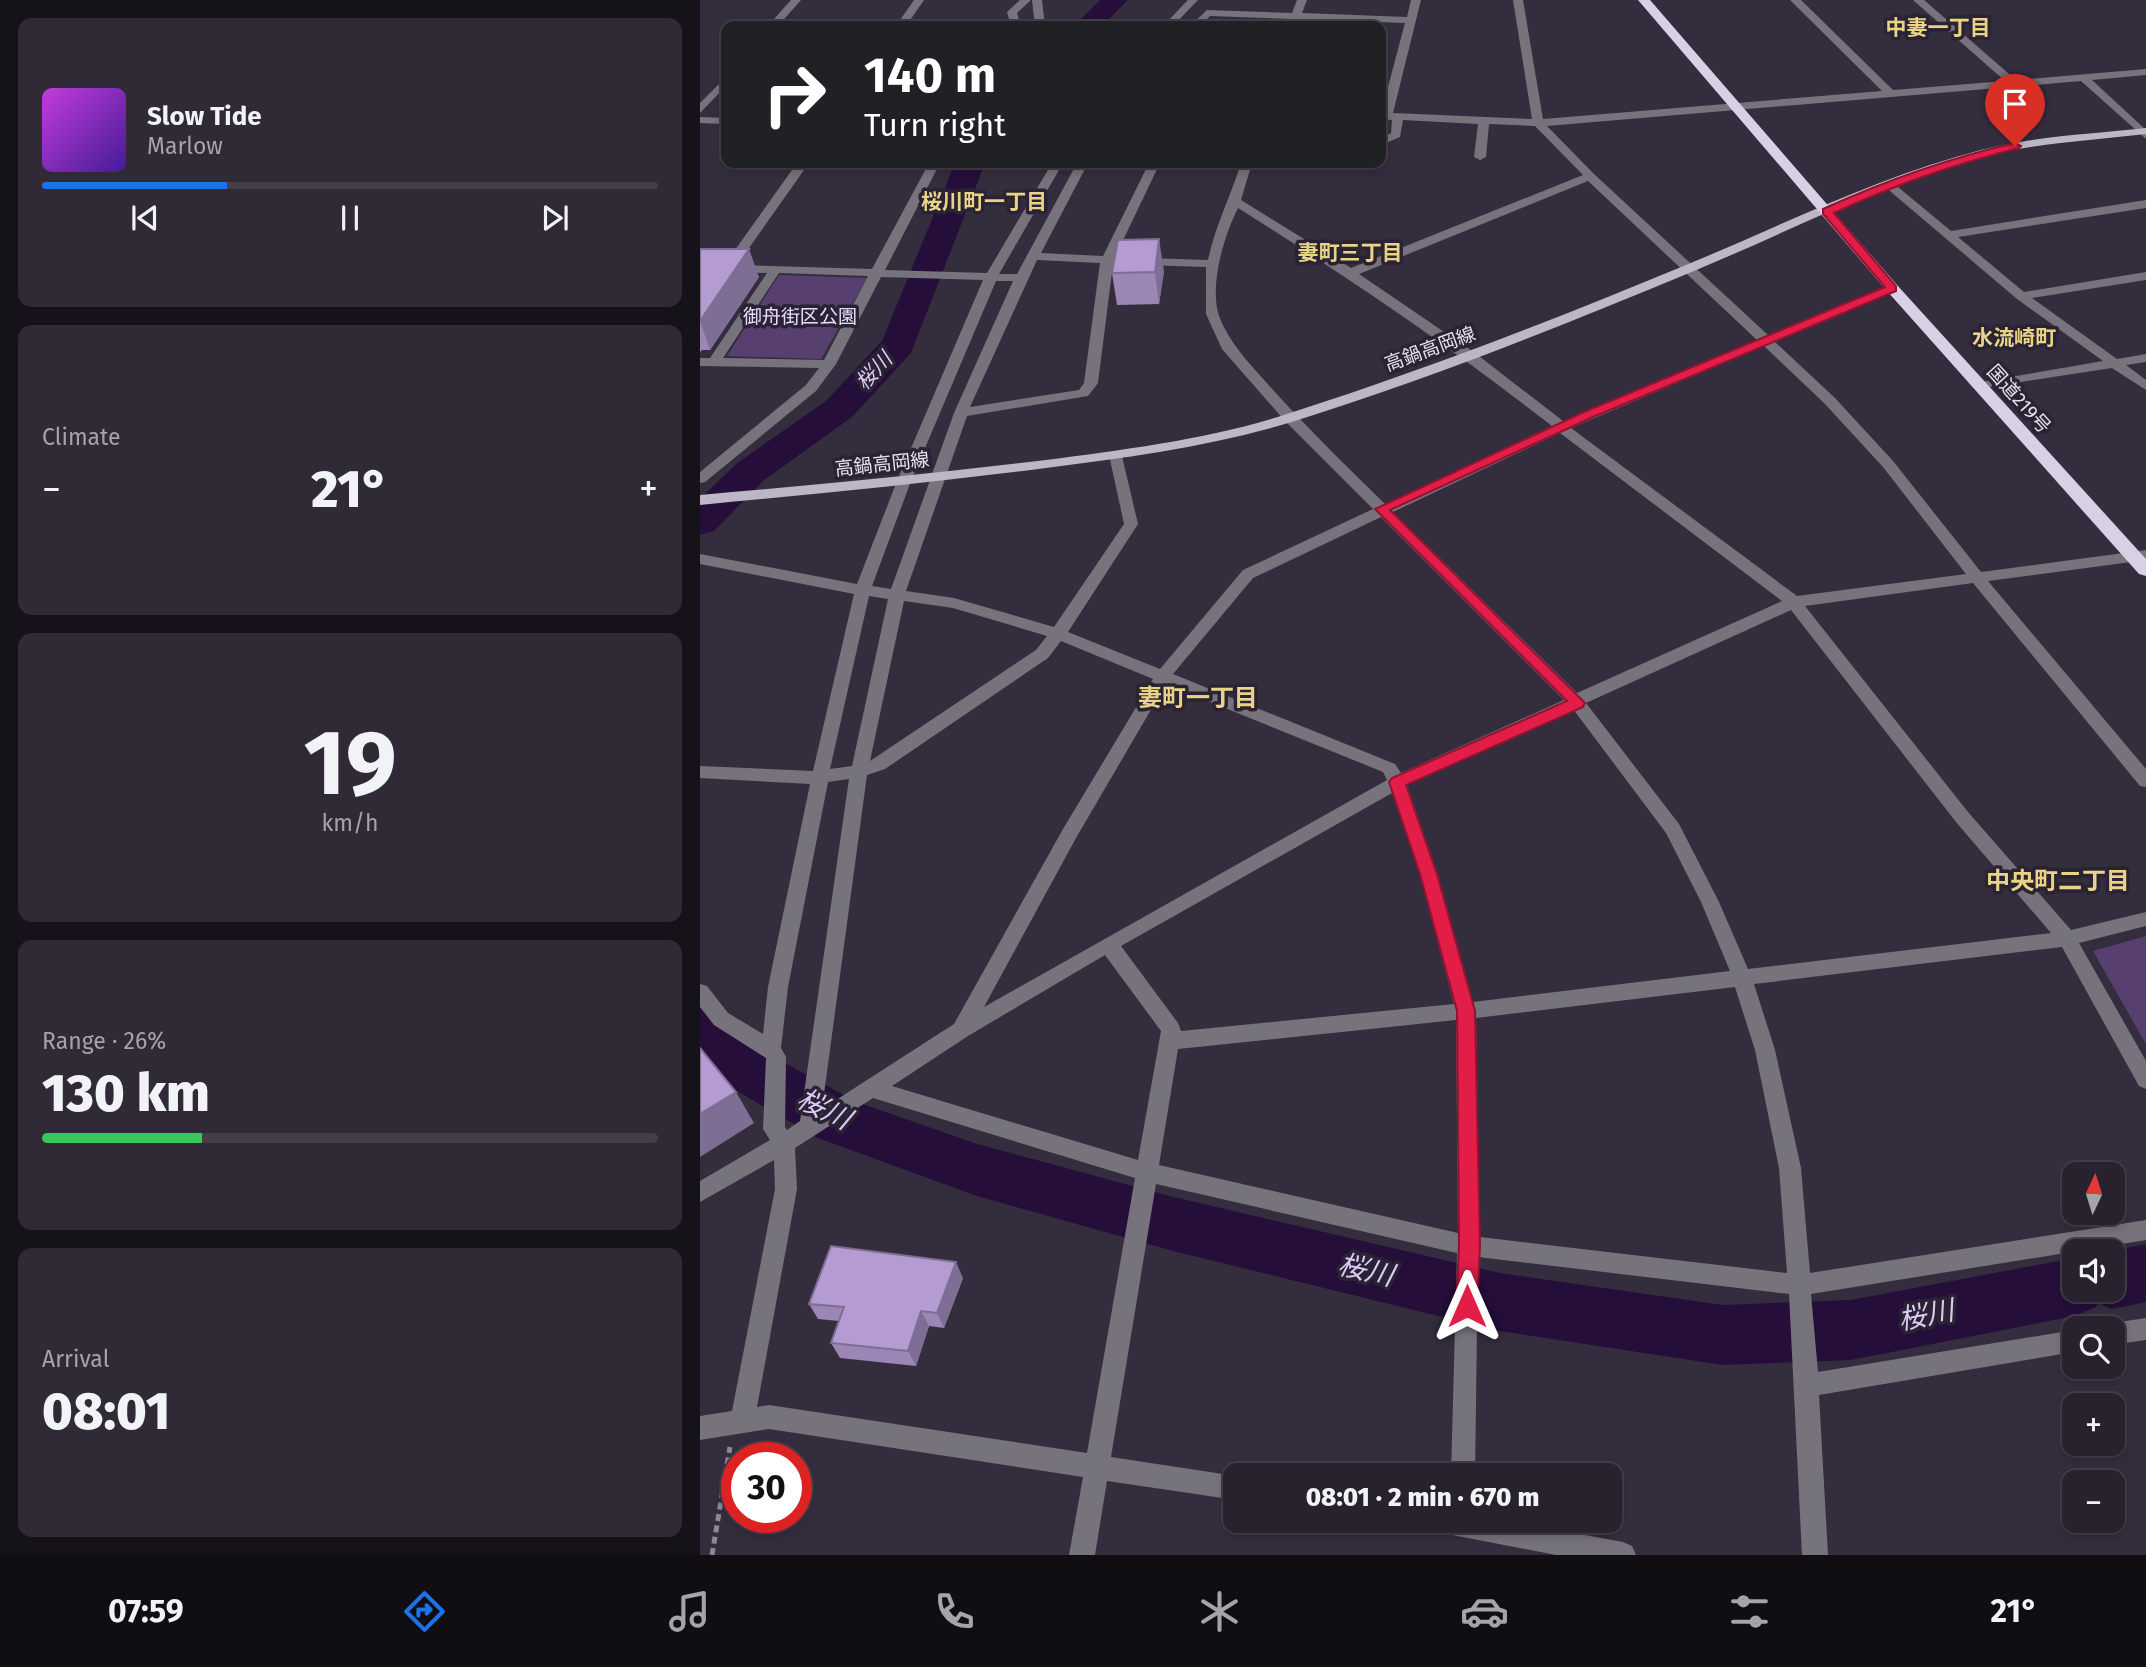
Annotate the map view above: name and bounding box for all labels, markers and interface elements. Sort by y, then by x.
district label: 中妻一丁目 [1886,15,1991,41]
text: 140 m [864,46,996,105]
icon: right [749,49,840,140]
pin [1985,74,2045,146]
icon: arrive [1996,85,2034,123]
text: Slow Tide [147,101,262,132]
text: Turn right [864,106,1006,144]
text: Marlow [147,132,223,160]
district label: 桜川町一丁目 [921,189,1047,215]
icon: previous [126,199,164,237]
icon: pause [331,199,369,237]
icon: next [536,199,574,237]
district label: 妻町三丁目 [1298,240,1403,266]
park label: 御舟街区公園 [743,305,857,328]
street label: 高鍋高岡線 [1381,322,1479,376]
district label: 水流崎町 [1972,325,2056,351]
water label: 桜川 [850,345,899,395]
street label: 国道219号 [1982,360,2056,438]
text: Climate [42,423,121,451]
street label: 高鍋高岡線 [834,448,930,480]
text: 21° [311,458,389,521]
text: − [42,466,61,512]
text: + [639,466,658,512]
district label: 妻町一丁目 [1138,684,1258,712]
text: 19 [303,709,397,818]
text: km/h [322,809,378,837]
district label: 中央町二丁目 [1986,867,2130,895]
text: Range · 26% [42,1027,166,1055]
text: 130 km [42,1062,210,1125]
water label: 桜川 [792,1082,859,1137]
north arrow [2062,1162,2124,1225]
map controls [2062,1162,2125,1533]
button: sound [2062,1239,2125,1302]
water label: 桜川 [1335,1248,1400,1293]
position arrow [1430,1269,1504,1343]
water label: 桜川 [1895,1293,1960,1337]
button: search [2062,1316,2125,1379]
text: Arrival [42,1345,109,1373]
text: 08:01 [42,1380,170,1443]
button: + [2062,1393,2125,1456]
speed limit sign: 30 [721,1442,812,1533]
button: − [2062,1470,2125,1533]
text: 08:01 · 2 min · 670 m [1306,1482,1539,1513]
icon: directions [400,1587,449,1636]
icon: music [665,1587,714,1636]
icon: phone [930,1587,979,1636]
icon: climate [1195,1587,1244,1636]
icon: car [1460,1587,1509,1636]
icon: filters [1725,1587,1774,1636]
text: 07:59 [108,1592,184,1630]
text: 21° [1991,1592,2038,1630]

